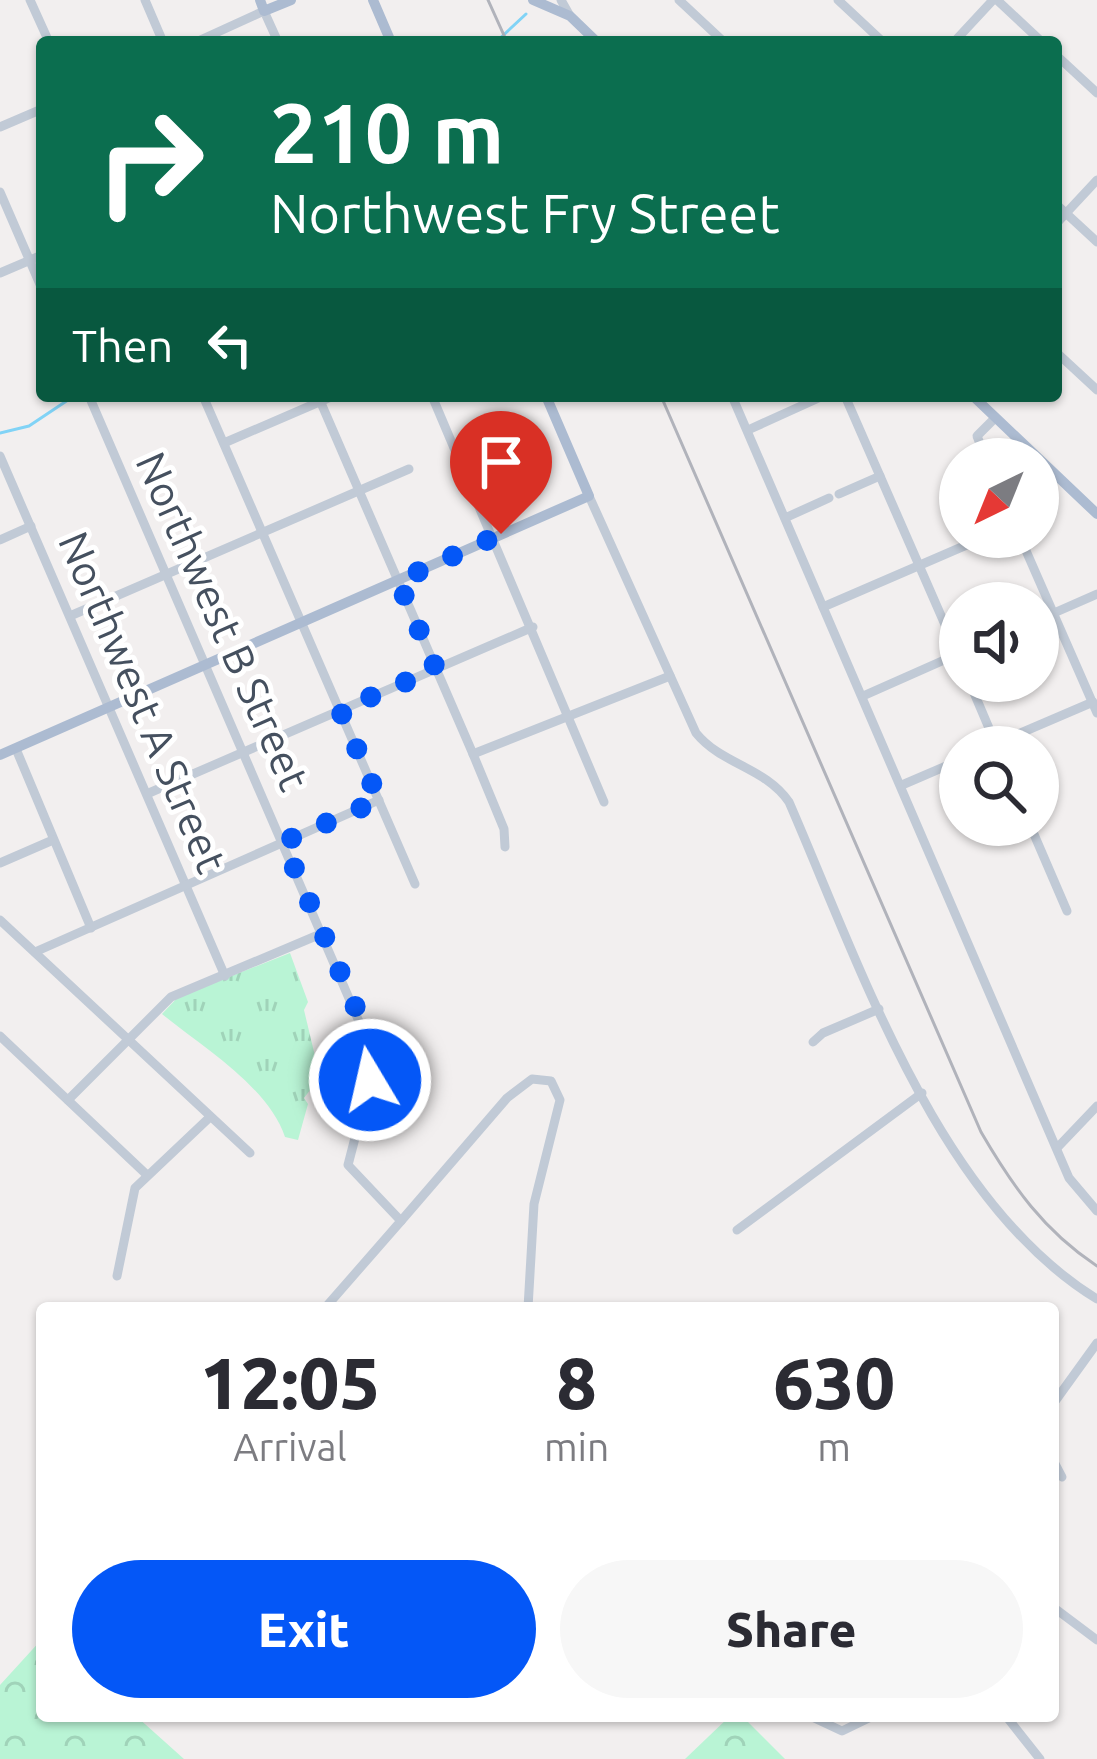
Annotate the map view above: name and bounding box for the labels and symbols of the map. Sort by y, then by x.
pin [450,411,552,534]
north arrow [939,438,1059,558]
street label: Northwest B Street [127,445,319,797]
street label: Northwest A Street [50,525,236,879]
position arrow [307,1017,433,1143]

